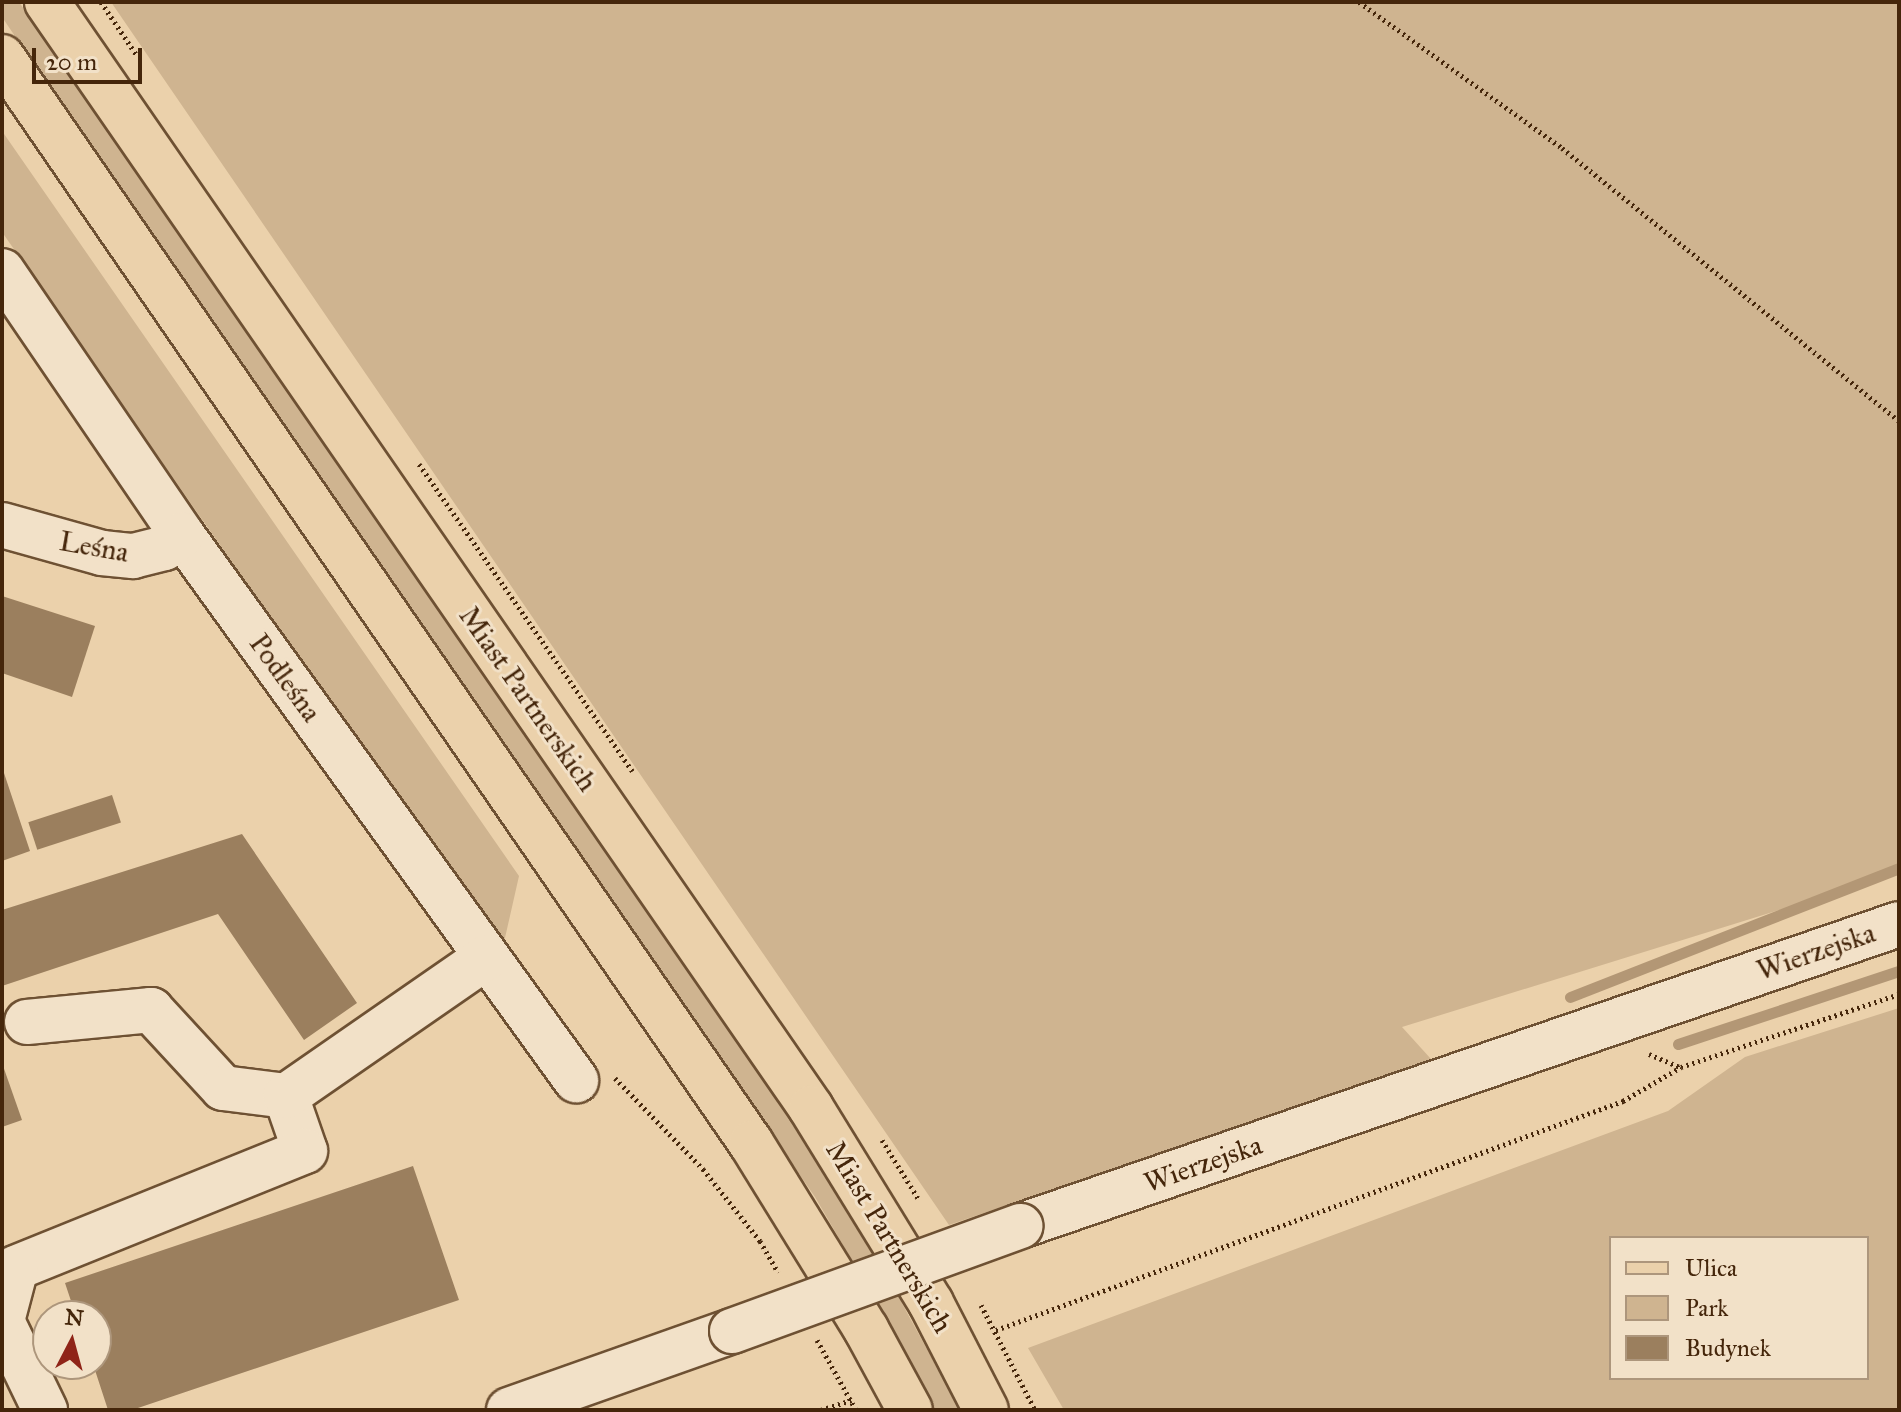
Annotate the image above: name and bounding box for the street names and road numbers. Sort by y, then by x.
street label: Leśna [57,524,131,570]
street label: Miast Partnerskich [452,600,604,798]
street label: Podleśna [242,628,328,728]
street label: Wierzejska [1753,916,1879,988]
street label: Wierzejska [1140,1128,1266,1200]
street label: Miast Partnerskich [819,1135,959,1339]

